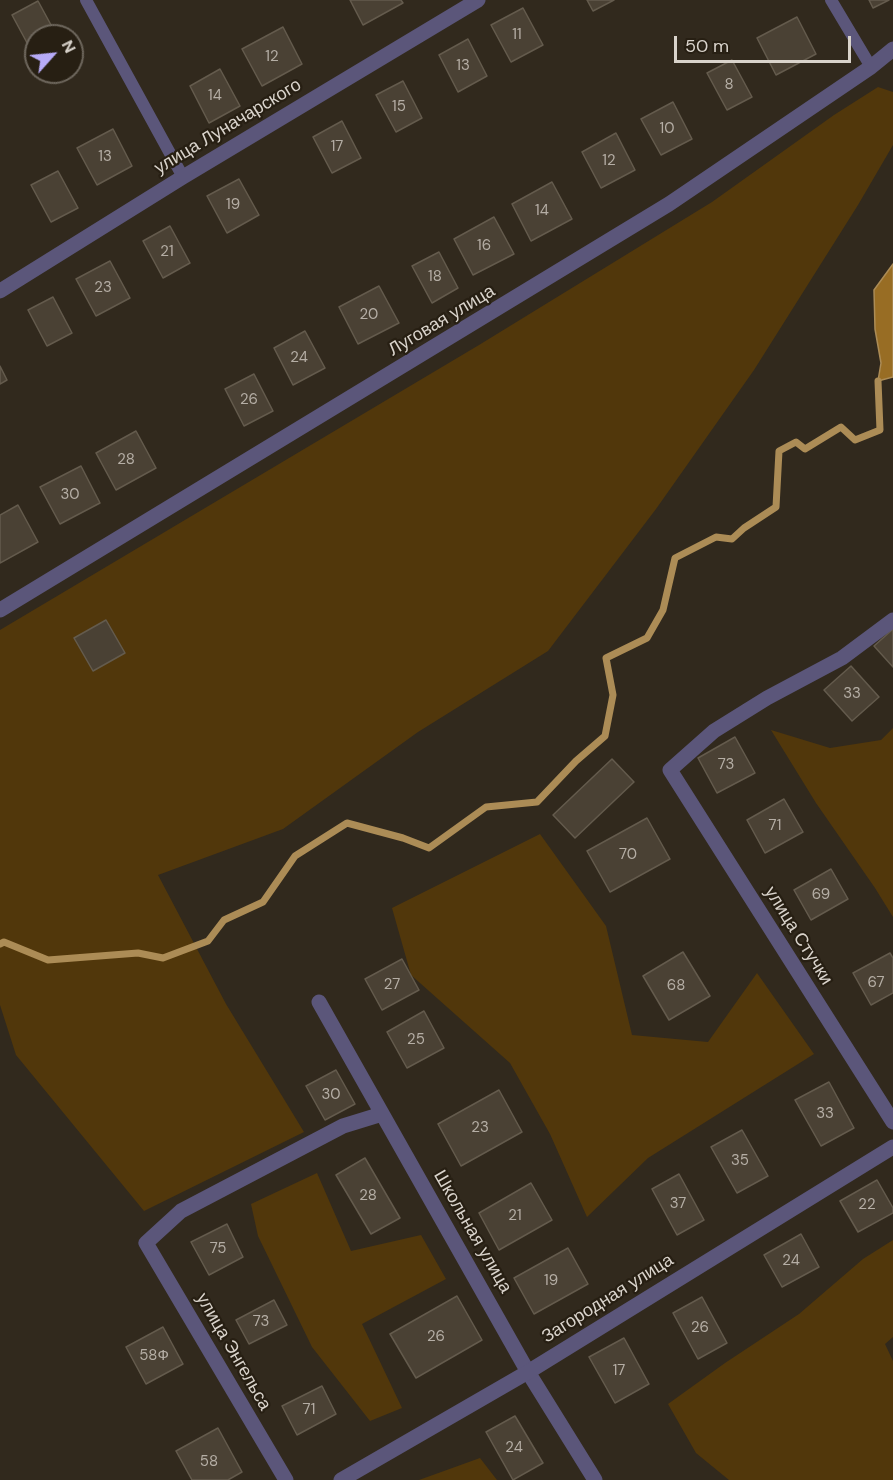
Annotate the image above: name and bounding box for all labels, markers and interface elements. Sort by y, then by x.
north arrow [24,24,84,84]
scale bar [677,24,854,62]
house number: 11 [512,26,522,44]
text: 50 m [685,34,729,58]
text: N [57,37,81,56]
house number: 12 [265,48,279,66]
house number: 13 [456,57,470,75]
street label: улица Луначарского [151,75,305,179]
house number: 8 [724,76,734,94]
house number: 14 [208,87,222,105]
house number: 15 [392,98,406,116]
house number: 10 [660,120,674,138]
house number: 17 [331,138,343,156]
house number: 13 [98,148,112,166]
house number: 12 [602,152,616,170]
house number: 19 [226,196,240,214]
house number: 14 [535,202,549,220]
house number: 16 [477,237,491,255]
house number: 21 [160,243,174,261]
house number: 18 [428,268,442,286]
house number: 23 [94,279,112,297]
street label: Луговая улица [385,281,499,361]
house number: 20 [360,306,378,324]
house number: 24 [290,349,308,367]
house number: 26 [240,391,258,409]
house number: 28 [117,451,135,469]
house number: 30 [60,486,80,504]
house number: 33 [843,685,861,703]
house number: 73 [718,756,734,774]
house number: 71 [769,817,781,835]
house number: 70 [619,846,637,864]
street label: улица Стучки [759,883,837,989]
house number: 69 [812,886,830,904]
house number: 67 [867,974,885,992]
house number: 27 [384,976,400,994]
house number: 68 [667,977,685,995]
house number: 25 [407,1031,425,1049]
house number: 30 [321,1086,341,1104]
house number: 33 [816,1105,834,1123]
house number: 23 [471,1119,489,1137]
house number: 35 [731,1152,749,1170]
street label: Школьная улица [428,1167,516,1297]
house number: 28 [359,1187,377,1205]
house number: 37 [670,1195,686,1213]
house number: 22 [858,1196,876,1214]
house number: 21 [508,1207,522,1225]
house number: 75 [210,1240,226,1258]
street label: Загородная улица [538,1250,678,1348]
house number: 24 [782,1252,800,1270]
house number: 19 [544,1272,558,1290]
street label: улица Энгельса [191,1290,275,1414]
house number: 73 [253,1313,269,1331]
house number: 26 [691,1319,709,1337]
house number: 26 [427,1328,445,1346]
house number: 58Ф [139,1347,169,1365]
house number: 17 [613,1362,625,1380]
house number: 71 [303,1401,315,1419]
house number: 24 [505,1439,523,1457]
house number: 58 [200,1453,218,1471]

